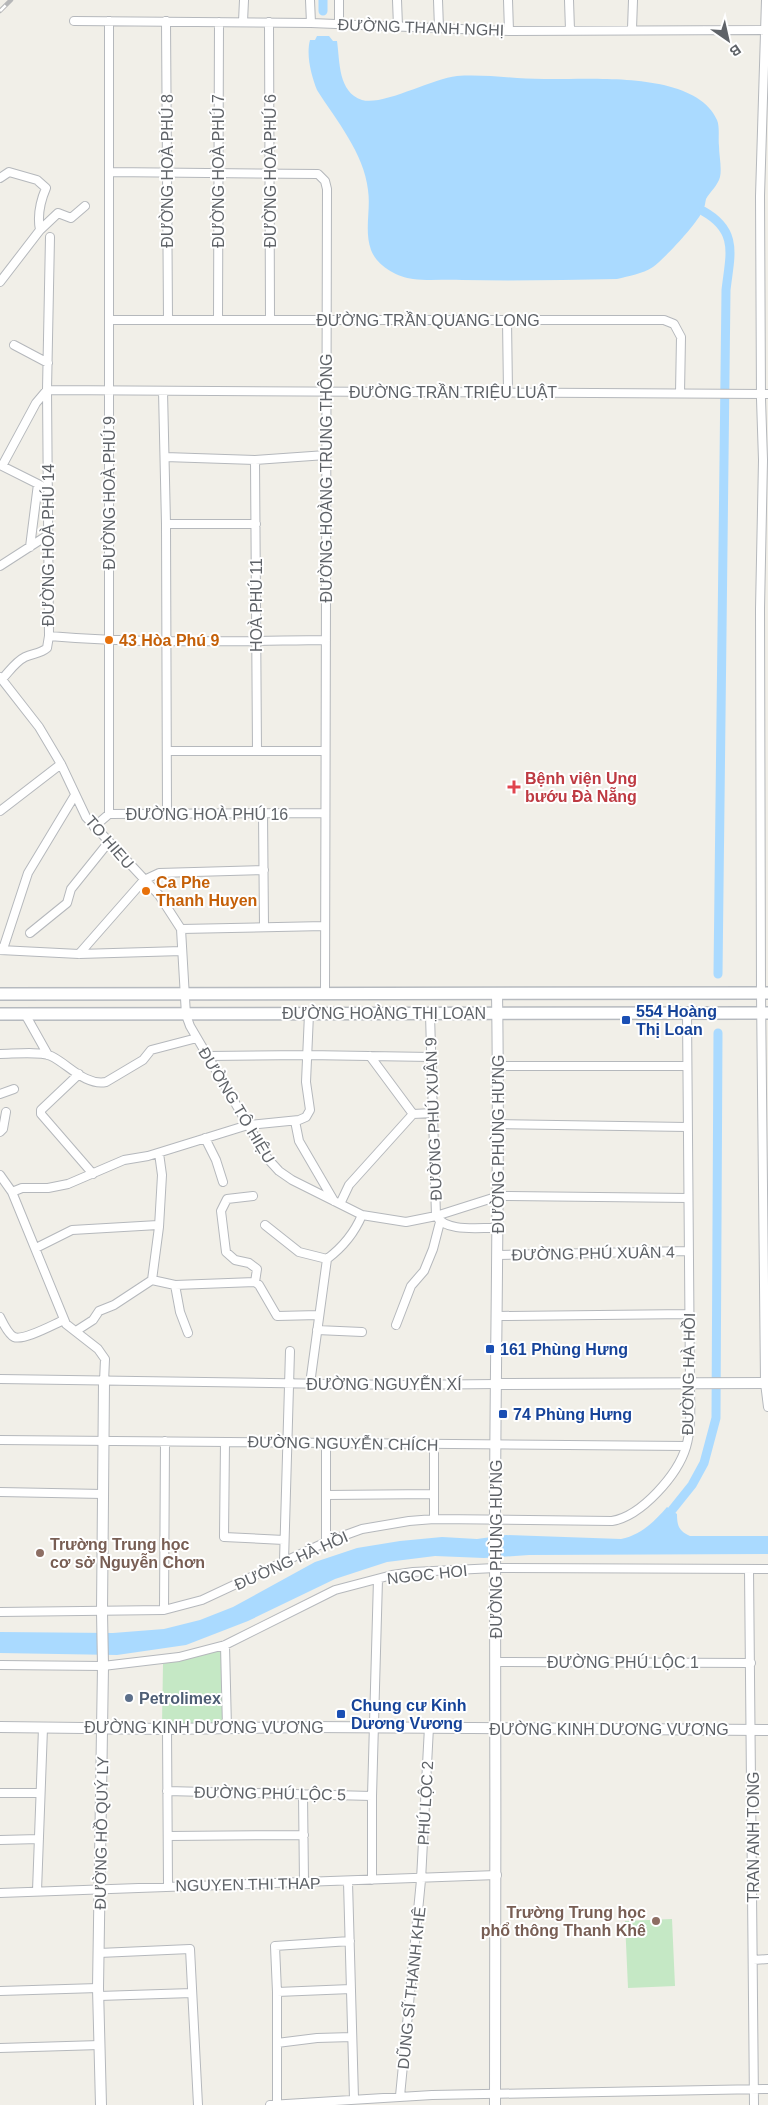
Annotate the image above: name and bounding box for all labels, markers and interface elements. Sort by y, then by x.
street label: ĐƯỜNG THANH NGHỊ [337,15,505,39]
north arrow [703,15,753,65]
text: B [727,41,744,60]
street label: ĐƯỜNG HOÀ PHÚ 8 [158,94,176,248]
street label: ĐƯỜNG HOÀ PHÚ 7 [209,94,227,248]
street label: ĐƯỜNG HOÀ PHÚ 6 [261,94,279,248]
street label: ĐƯỜNG TRẦN QUANG LONG [316,311,540,329]
street label: ĐƯỜNG HOÀNG TRUNG THÔNG [317,353,335,603]
street label: ĐƯỜNG TRẦN TRIỆU LUẬT [349,383,557,401]
street label: ĐƯỜNG HOÀ PHÚ 9 [100,416,118,570]
street label: ĐƯỜNG HOÀ PHÚ 14 [39,464,57,626]
street label: HOÀ PHÚ 11 [247,558,265,652]
place label: 43 Hòa Phú 9 [119,632,220,649]
marker: 43 Hòa Phú 9 [103,634,115,646]
place label: Bệnh viện Ung bướu Đà Nẵng [525,770,637,805]
marker: Bệnh viện Ung bướu Đà Nẵng [507,780,521,794]
street label: ĐƯỜNG HOÀ PHÚ 16 [126,805,288,823]
street label: TO HIEU [82,812,137,872]
place label: Ca Phe Thanh Huyen [156,874,257,909]
marker: Ca Phe Thanh Huyen [140,885,152,897]
place label: 554 Hoàng Thị Loan [636,1003,717,1038]
street label: ĐƯỜNG HOÀNG THỊ LOAN [282,1004,486,1022]
marker: 554 Hoàng Thị Loan [620,1014,632,1026]
street label: ĐƯỜNG PHÚ XUÂN 9 [421,1037,445,1201]
street label: ĐƯỜNG TÔ HIỆU [195,1044,279,1166]
street label: ĐƯỜNG PHÙNG HƯNG [489,1055,507,1233]
street label: ĐƯỜNG PHÚ XUÂN 4 [511,1243,675,1263]
street label: ĐƯỜNG HÀ HỒI [678,1313,698,1435]
place label: 161 Phùng Hưng [500,1341,628,1358]
marker: 161 Phùng Hưng [484,1343,496,1355]
street label: ĐƯỜNG NGUYỄN XÍ [306,1375,462,1393]
place label: 74 Phùng Hưng [513,1406,632,1423]
marker: 74 Phùng Hưng [497,1408,509,1420]
street label: ĐƯỜNG NGUYỄN CHÍCH [247,1432,439,1454]
street label: ĐƯỜNG PHÙNG HƯNG [487,1460,505,1638]
street label: ĐƯỜNG HÀ HỒI [231,1527,351,1593]
place label: Trường Trung học cơ sở Nguyễn Chơn [50,1536,205,1571]
marker: Trường Trung học cơ sở Nguyễn Chơn [34,1547,46,1559]
street label: NGOC HOI [386,1562,468,1587]
street label: ĐƯỜNG PHÚ LỘC 1 [547,1653,699,1671]
place label: Petrolimex [139,1690,221,1707]
marker: Petrolimex [123,1692,135,1704]
place label: Chung cư Kinh Dương Vương [351,1697,467,1732]
marker: Chung cư Kinh Dương Vương [335,1708,347,1720]
street label: ĐƯỜNG KINH DƯƠNG VƯƠNG [84,1718,324,1736]
street label: ĐƯỜNG KINH DƯƠNG VƯƠNG [489,1720,729,1738]
street label: ĐƯỜNG HỒ QUÝ LY [91,1756,111,1910]
street label: PHÚ LỘC 2 [414,1760,436,1846]
street label: TRAN ANH TONG [745,1772,762,1902]
street label: ĐƯỜNG PHÚ LỘC 5 [194,1783,346,1803]
street label: NGUYEN THI THAP [175,1875,321,1894]
place label: Trường Trung học phổ thông Thanh Khê [481,1904,646,1939]
street label: DŨNG SĨ THANH KHÊ [393,1906,428,2070]
marker: Trường Trung học phổ thông Thanh Khê [650,1915,662,1927]

